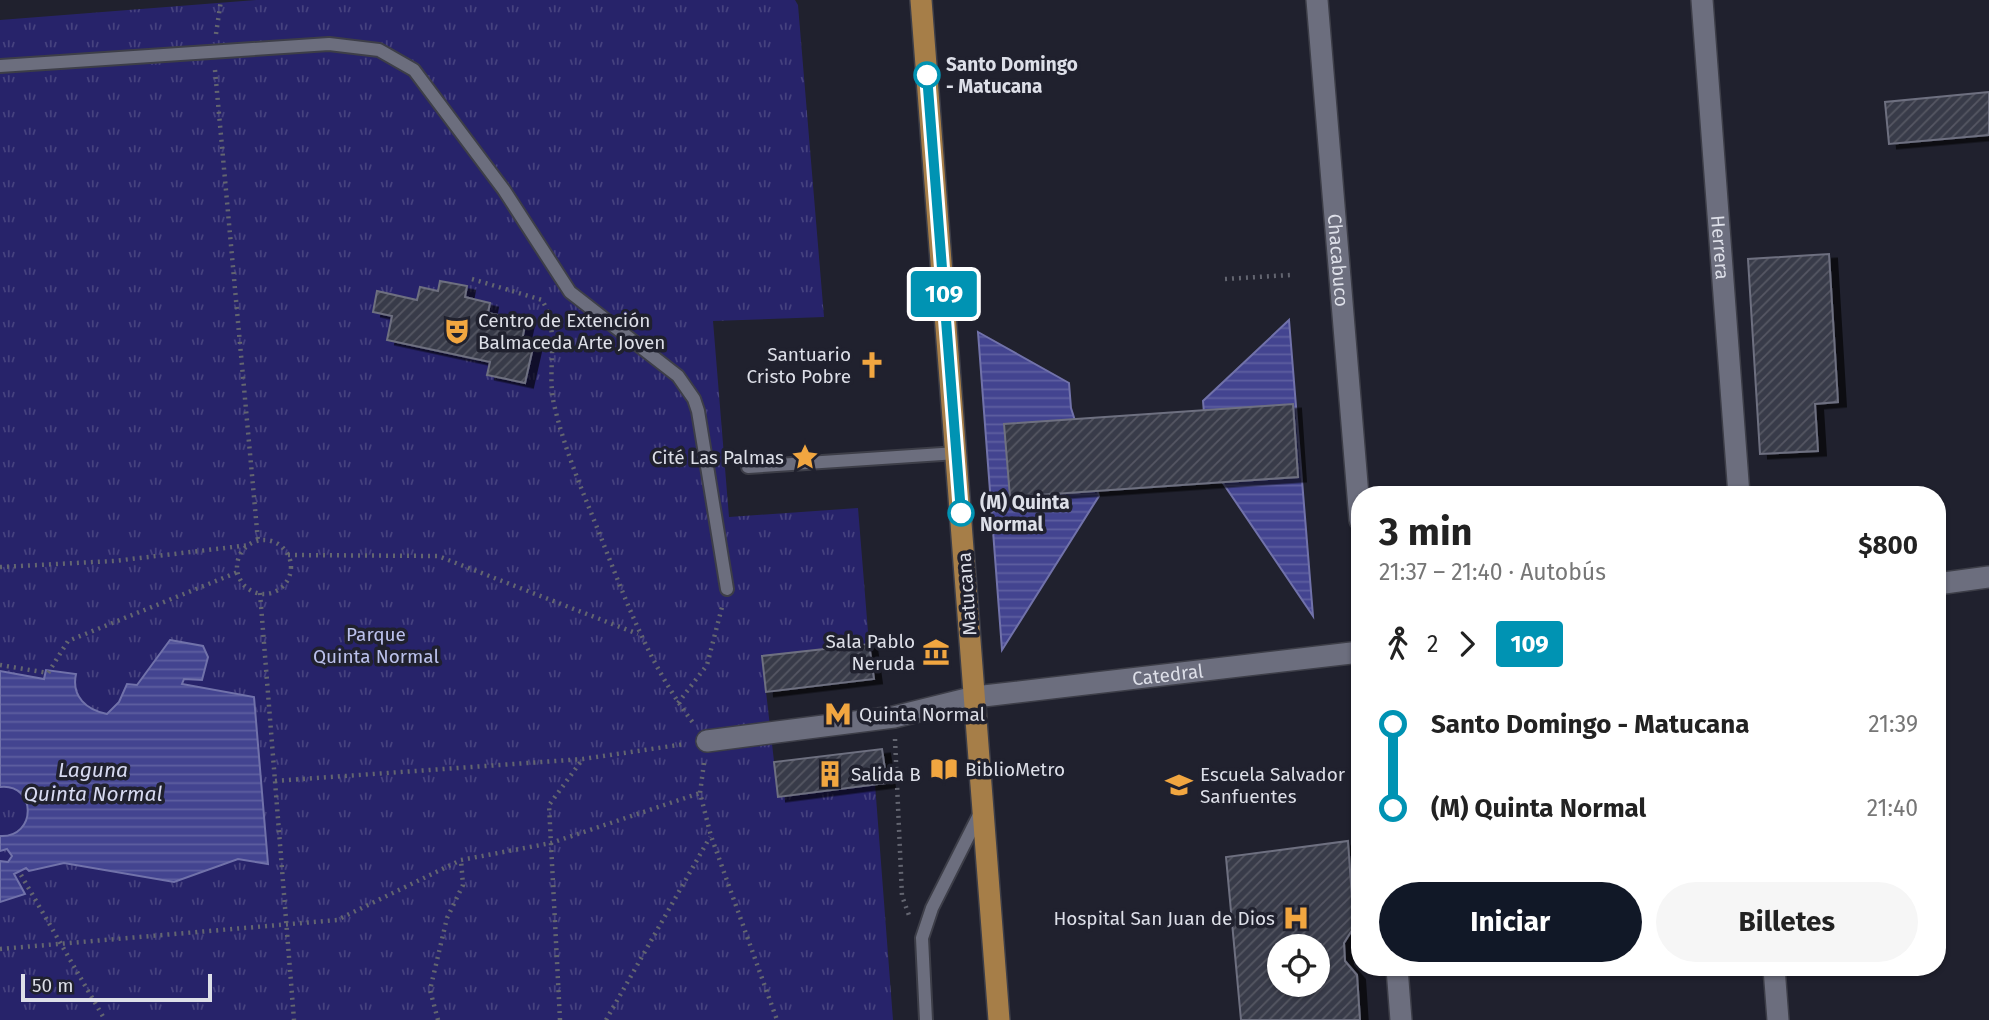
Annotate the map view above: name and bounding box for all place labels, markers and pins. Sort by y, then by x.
place label: Santo Domingo - Matucana [946,53,1078,98]
marker: Santo Domingo - Matucana [914,62,940,88]
place label: Centro de Extención Balmaceda Arte Joven [478,309,665,354]
theatre icon: Centro de Extención Balmaceda Arte Joven [442,316,472,346]
place label: Santuario Cristo Pobre [746,343,851,388]
church icon: Santuario Cristo Pobre [857,350,887,380]
place icon: Cité Las Palmas [790,442,820,472]
place label: Cité Las Palmas [652,446,784,469]
place label: (M) Quinta Normal [980,491,1070,536]
marker: (M) Quinta Normal [948,500,974,526]
place label: Sala Pablo Neruda [825,630,915,675]
museum icon: Sala Pablo Neruda [921,637,951,667]
metro station icon: Quinta Normal [823,699,853,729]
place label: Quinta Normal [859,703,986,726]
library icon: BiblioMetro [929,754,959,784]
place label: BiblioMetro [965,758,1065,781]
building icon: Salida B [815,759,845,789]
place label: Salida B [851,763,921,786]
place label: Escuela Salvador Sanfuentes [1200,763,1346,808]
school or university icon: Escuela Salvador Sanfuentes [1164,770,1194,800]
hospital icon: Hospital San Juan de Dios [1281,903,1311,933]
place label: Hospital San Juan de Dios [1053,907,1275,930]

